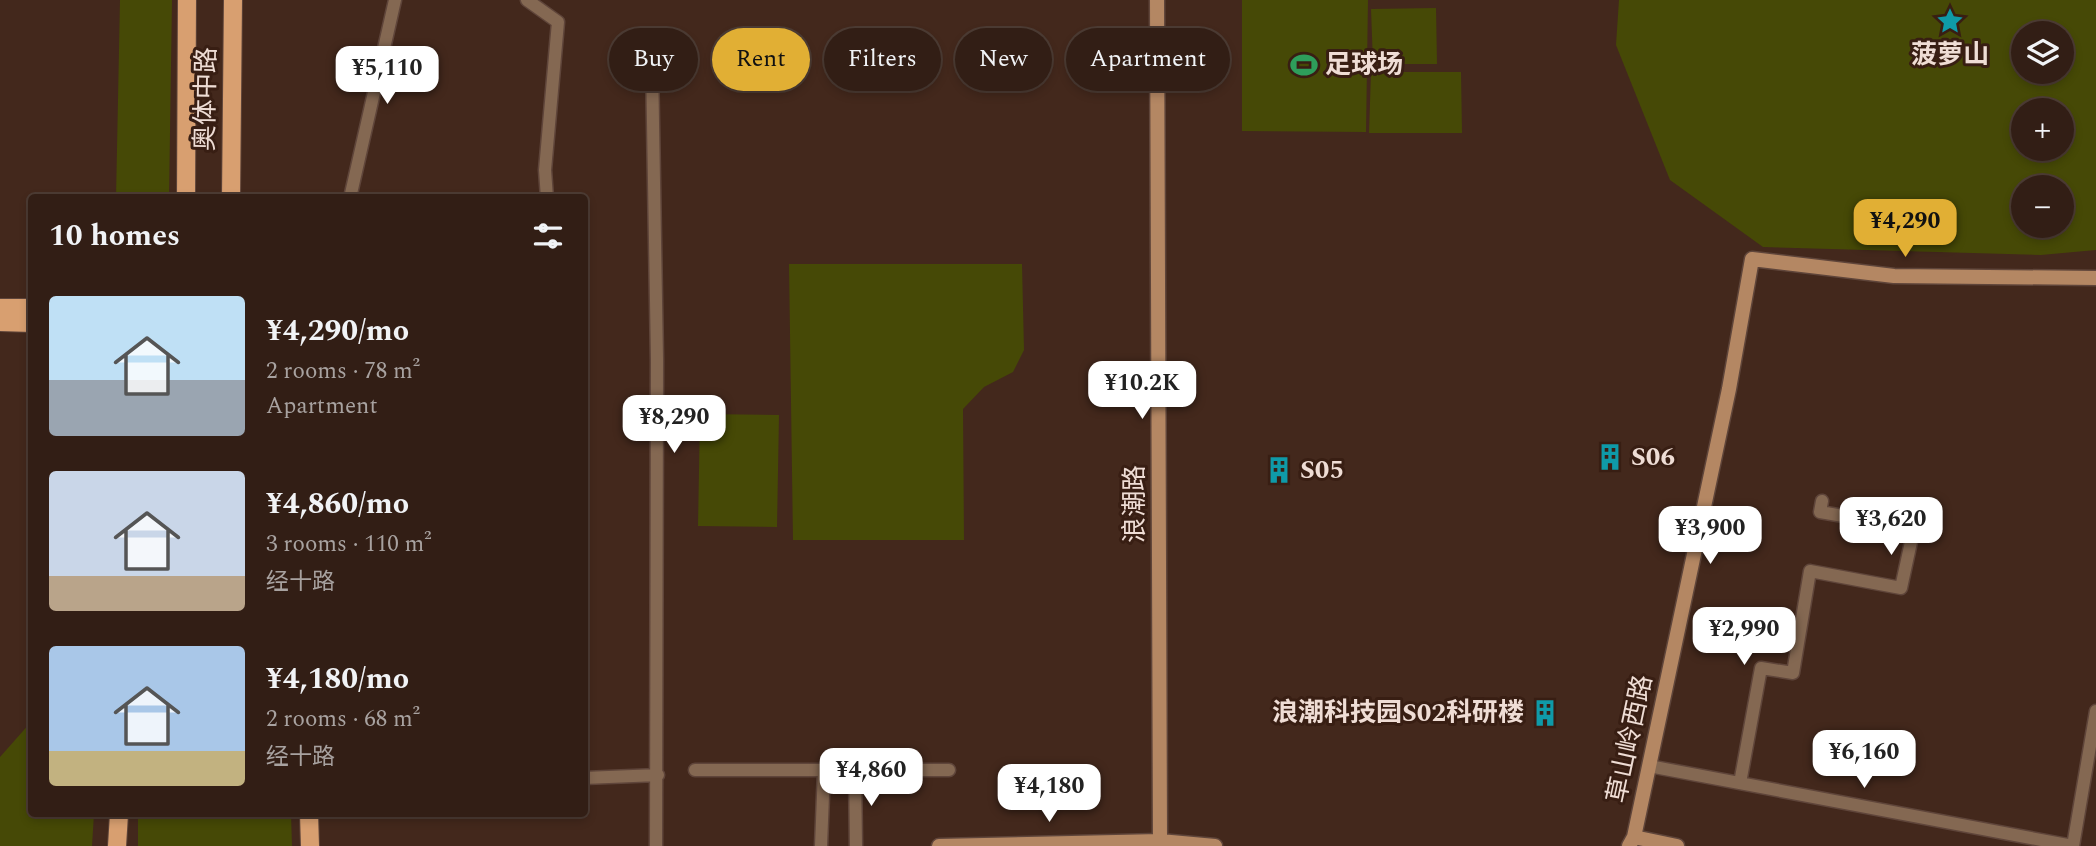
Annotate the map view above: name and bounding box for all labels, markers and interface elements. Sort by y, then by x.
place icon: 菠萝山 [1935,6,1965,36]
map controls [2011,21,2074,238]
button: layers [2011,21,2074,84]
chip: Buy [609,28,698,91]
chip: Rent [712,28,810,91]
chip: Filters [824,28,941,91]
chip: New [955,28,1052,91]
chip: Apartment [1066,28,1230,91]
place label: 菠萝山 [1911,35,1989,75]
place label: 足球场 [1325,45,1403,85]
pin: ¥5,110 [330,46,444,106]
street label: 奥体中路 [185,47,227,151]
sports icon: 足球场 [1289,50,1319,80]
text: ¥5,110 [352,51,422,86]
button: + [2011,98,2074,161]
button: − [2011,175,2074,238]
pin: ¥4,290 [1848,200,1962,259]
text: ¥4,290 [1870,204,1940,239]
text: 10 homes [49,213,180,259]
icon: filters [529,217,567,255]
text: ¥4,290/mo [266,308,409,354]
icon: home [105,324,189,408]
text: 2 rooms · 78 m² [266,354,420,389]
pin: ¥10.2K [1085,362,1199,421]
text: ¥10.2K [1104,366,1180,401]
text: Apartment [266,389,378,424]
pin: ¥8,290 [617,396,731,455]
text: ¥8,290 [639,400,709,435]
place label: S06 [1631,437,1675,477]
building icon: S06 [1595,442,1625,472]
place label: S05 [1300,450,1344,490]
building icon: S05 [1264,455,1294,485]
street label: 浪潮路 [1115,465,1155,543]
text: ¥4,860/mo [266,481,409,527]
pin: ¥3,620 [1834,498,1948,557]
icon: home [105,499,189,583]
text: ¥3,620 [1856,502,1926,537]
pin: ¥3,900 [1653,506,1767,566]
text: ¥3,900 [1675,511,1745,546]
text: 3 rooms · 110 m² [266,527,432,562]
text: 经十路 [266,565,335,600]
pin: ¥2,990 [1687,608,1801,667]
text: ¥2,990 [1709,612,1779,647]
text: ¥4,180/mo [266,656,409,702]
street label: 草山岭西路 [1597,671,1663,807]
icon: home [105,674,189,758]
place label: 浪潮科技园S02科研楼 [1272,693,1524,733]
building icon: 浪潮科技园S02科研楼 [1530,698,1560,728]
text: 2 rooms · 68 m² [266,702,420,737]
pin: ¥6,160 [1807,730,1921,790]
text: ¥6,160 [1829,735,1899,770]
text: 经十路 [266,740,335,775]
pin: ¥4,860 [814,748,928,808]
text: ¥4,860 [836,753,906,788]
pin: ¥4,180 [992,764,1106,824]
text: ¥4,180 [1014,769,1084,804]

